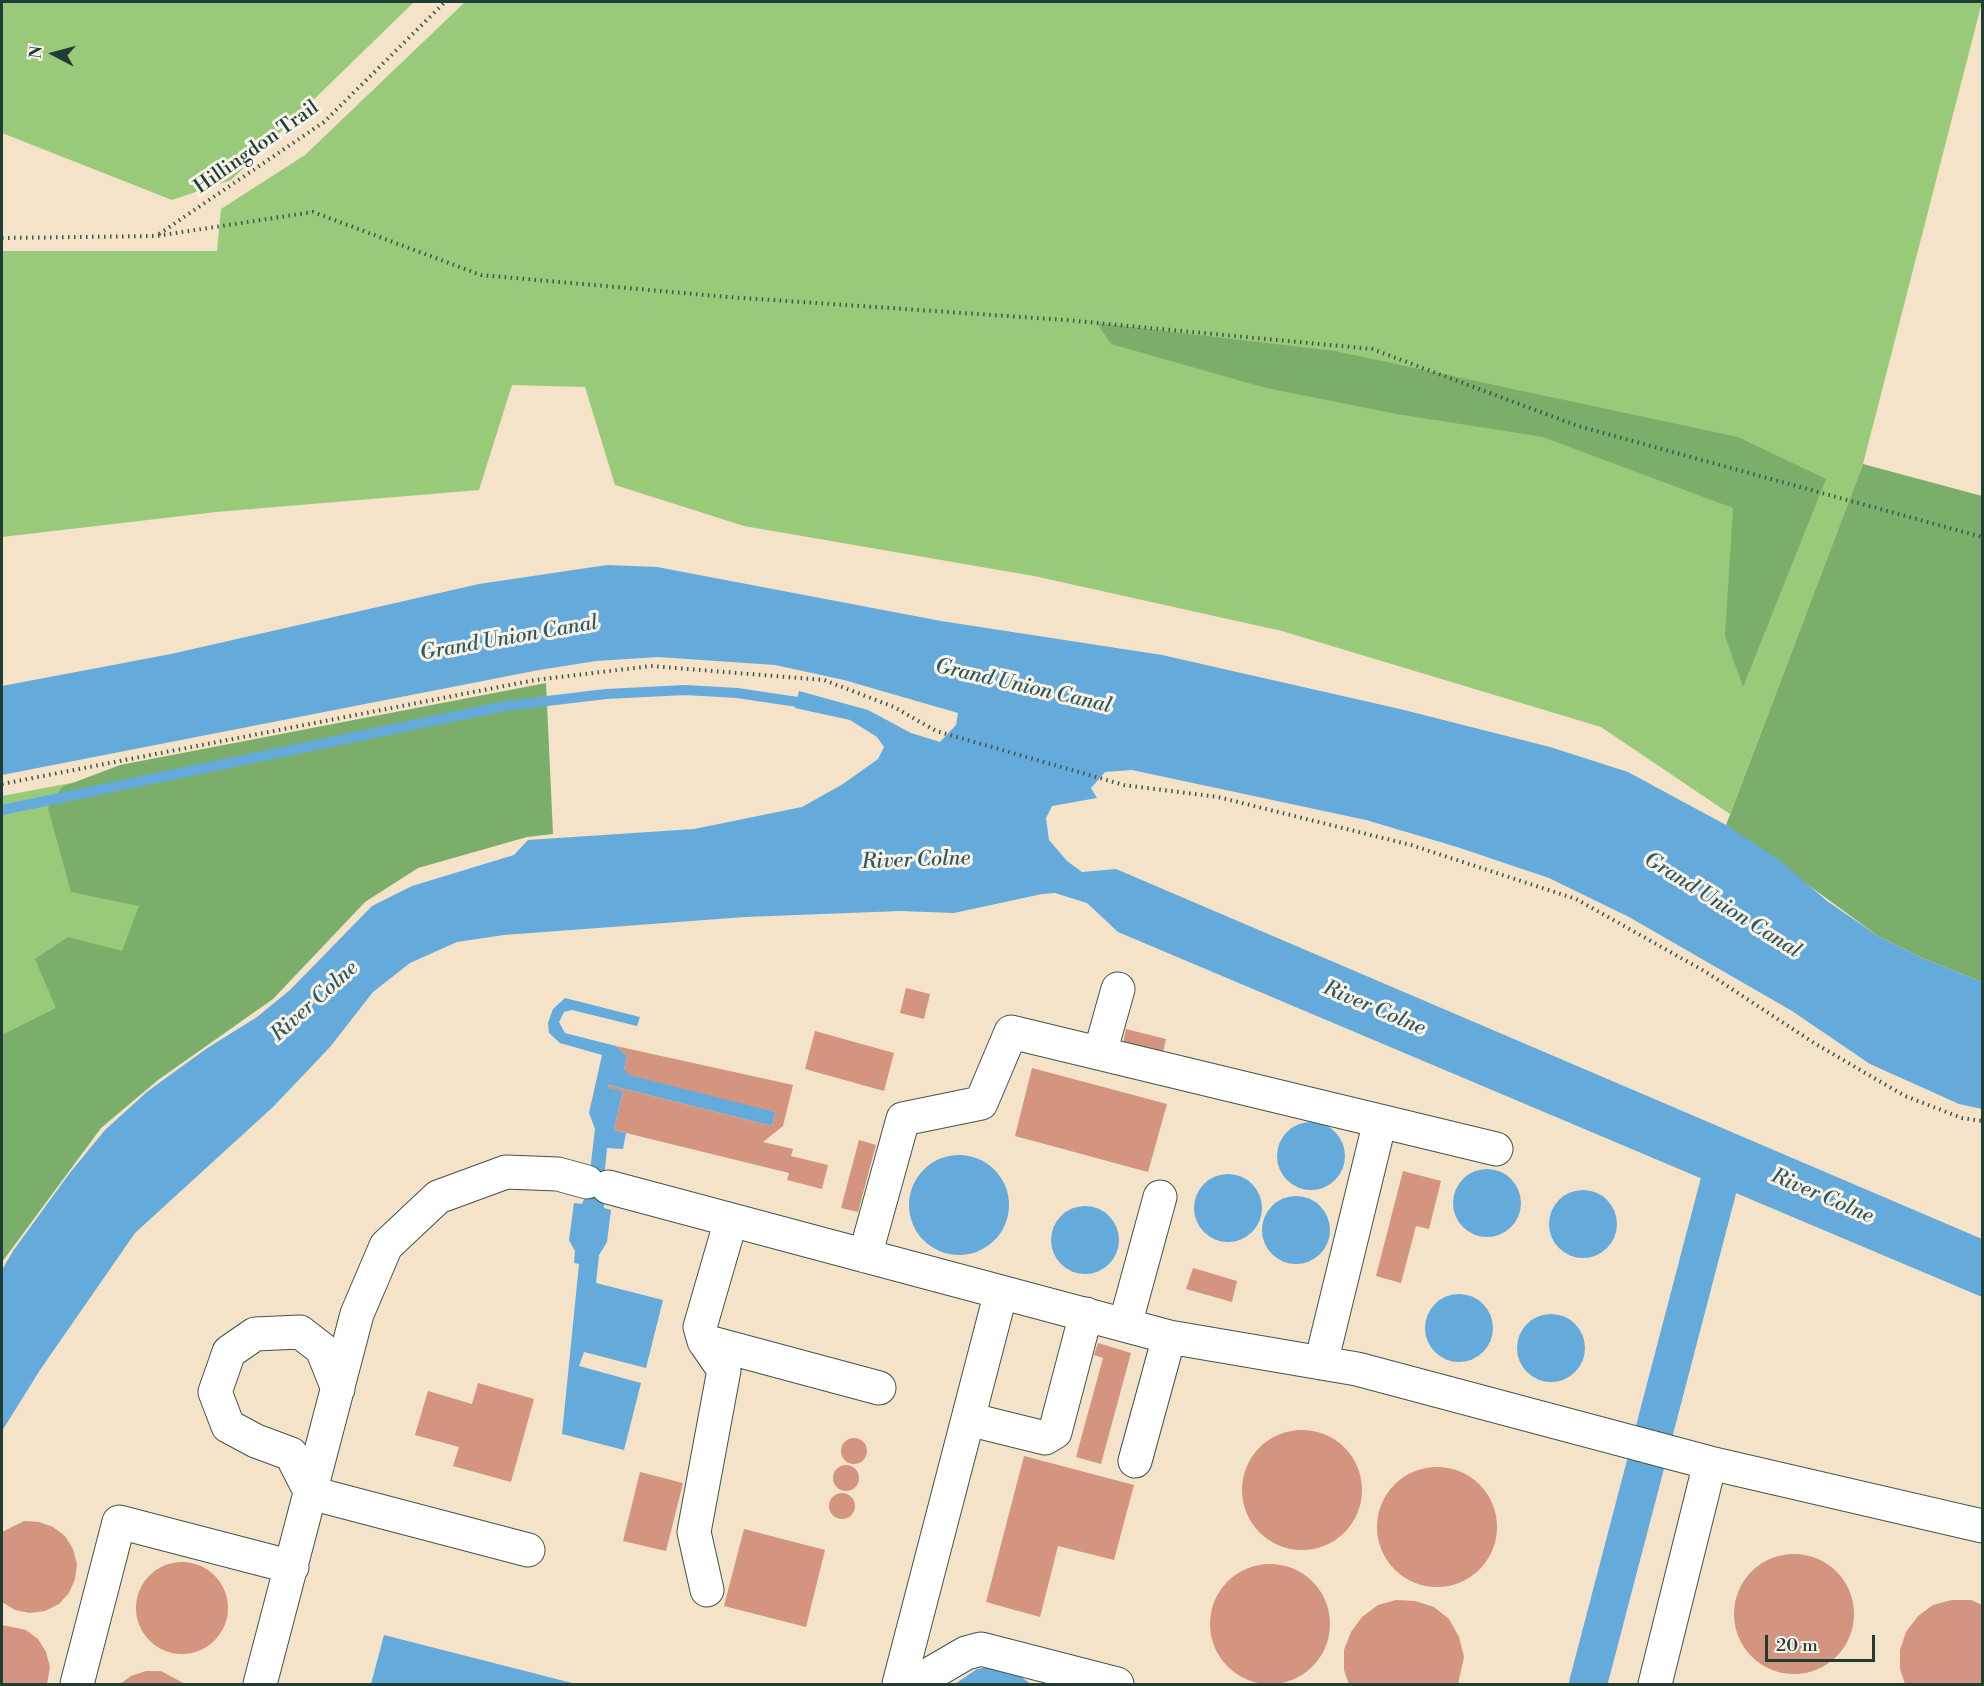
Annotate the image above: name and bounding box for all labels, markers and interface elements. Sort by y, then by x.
north arrow [24,24,84,84]
text: N [25,45,47,59]
street label: Hillingdon Trail [190,96,324,200]
water label: Grand Union Canal [418,611,600,667]
water label: Grand Union Canal [932,654,1114,720]
water label: River Colne [861,847,971,875]
water label: Grand Union Canal [1639,847,1805,965]
water label: River Colne [266,956,364,1048]
water label: River Colne [1319,976,1429,1042]
water label: River Colne [1767,1164,1877,1230]
scale bar [1768,1623,1878,1661]
text: 20 m [1776,1634,1818,1657]

